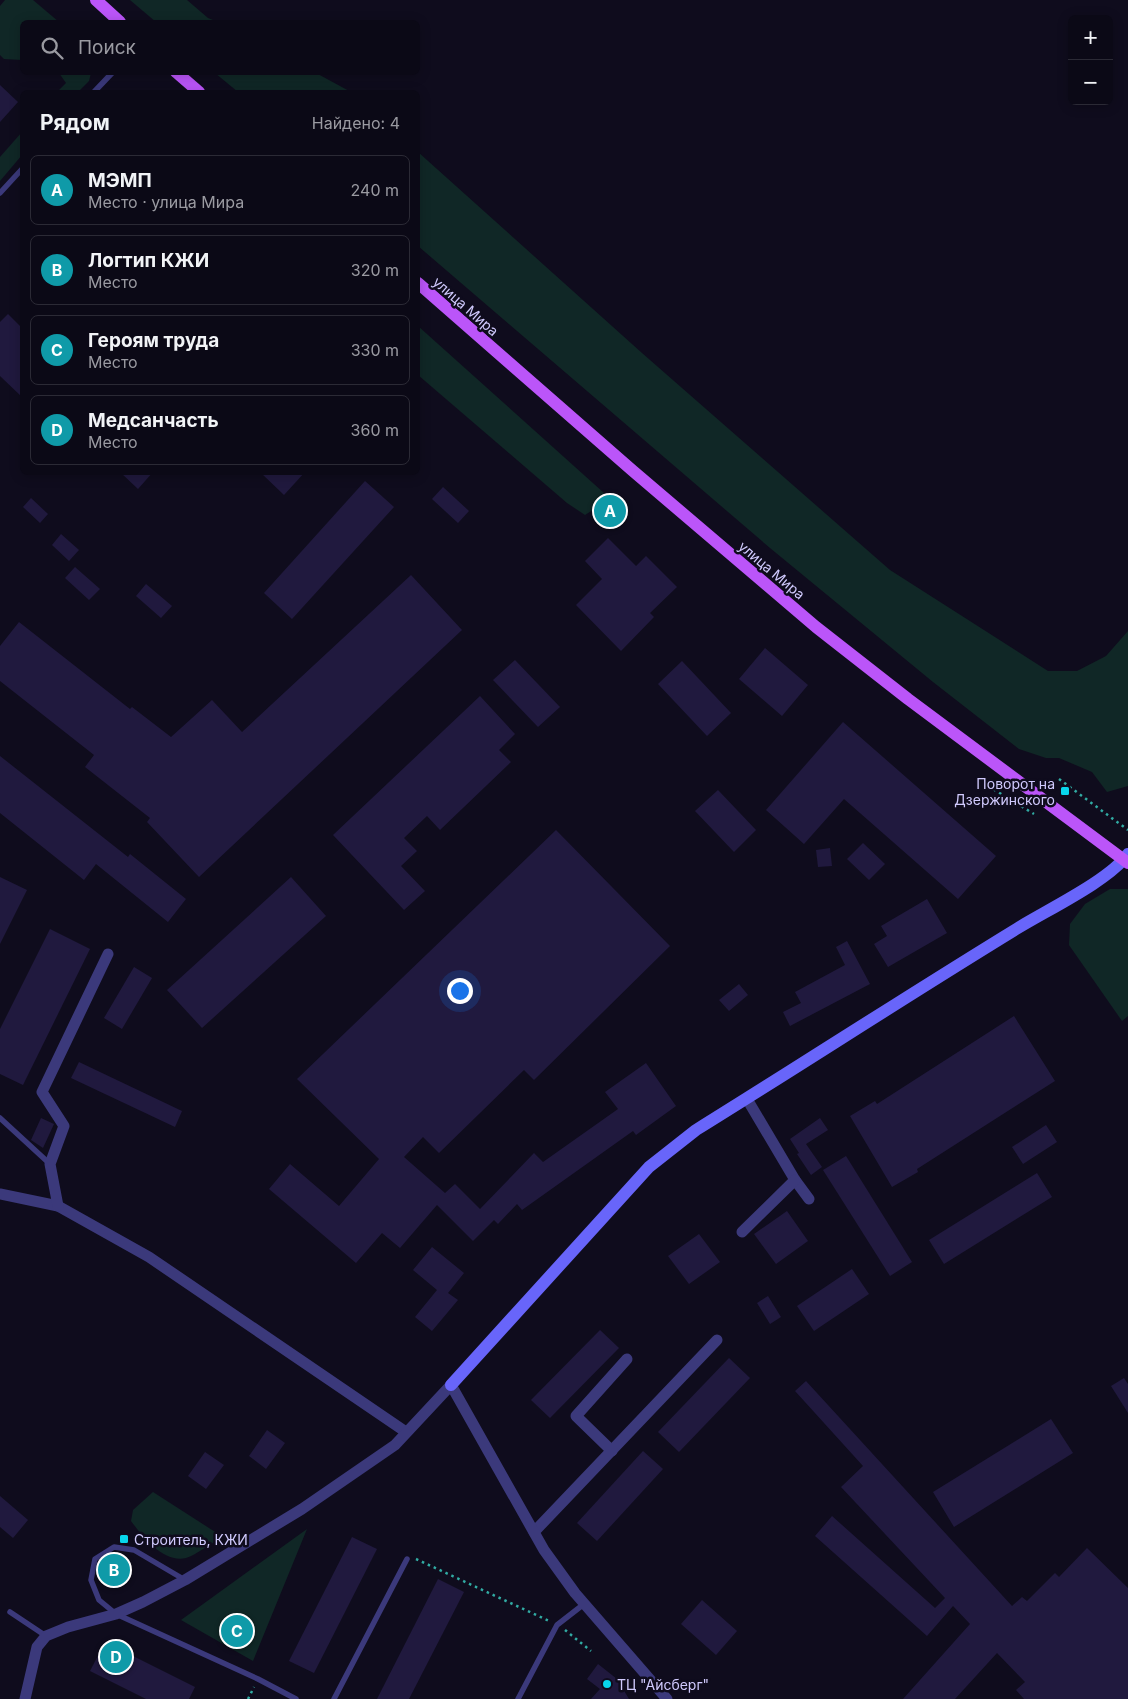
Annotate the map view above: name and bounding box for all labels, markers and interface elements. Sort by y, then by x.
map controls [1068,15,1113,105]
button: + [1068,15,1113,60]
search box [20,20,420,75]
icon: search [38,34,66,62]
text: Поиск [78,36,136,59]
button: − [1068,60,1113,105]
text: Рядом [40,110,110,135]
text: Найдено: 4 [312,113,400,133]
text: МЭМП [88,169,152,192]
text: A [51,180,63,200]
text: 240 m [351,180,399,200]
text: Место · улица Мира [88,192,244,212]
text: Логтип КЖИ [88,249,209,272]
text: B [52,260,62,280]
text: 320 m [351,260,399,280]
text: Место [88,272,138,292]
street label: улица Мира [430,273,502,339]
text: Героям труда [88,329,219,352]
text: C [51,340,63,360]
text: 330 m [351,340,399,360]
text: Место [88,352,138,372]
text: Медсанчасть [88,409,219,432]
text: D [51,420,63,440]
text: 360 m [351,420,399,440]
text: Место [88,432,138,452]
pin: A [594,492,626,530]
street label: улица Мира [735,537,809,603]
place label: Поворот на Дзержинского [954,775,1055,808]
marker: Поворот на Дзержинского [1059,785,1071,797]
your location [447,978,473,1004]
place label: Строитель, КЖИ [134,1531,248,1548]
marker: Строитель, КЖИ [118,1533,130,1545]
pin: B [98,1551,130,1589]
pin: C [221,1612,253,1650]
pin: D [100,1638,132,1676]
place label: ТЦ "Айсберг" [617,1676,709,1693]
marker: ТЦ "Айсберг" [601,1678,613,1690]

